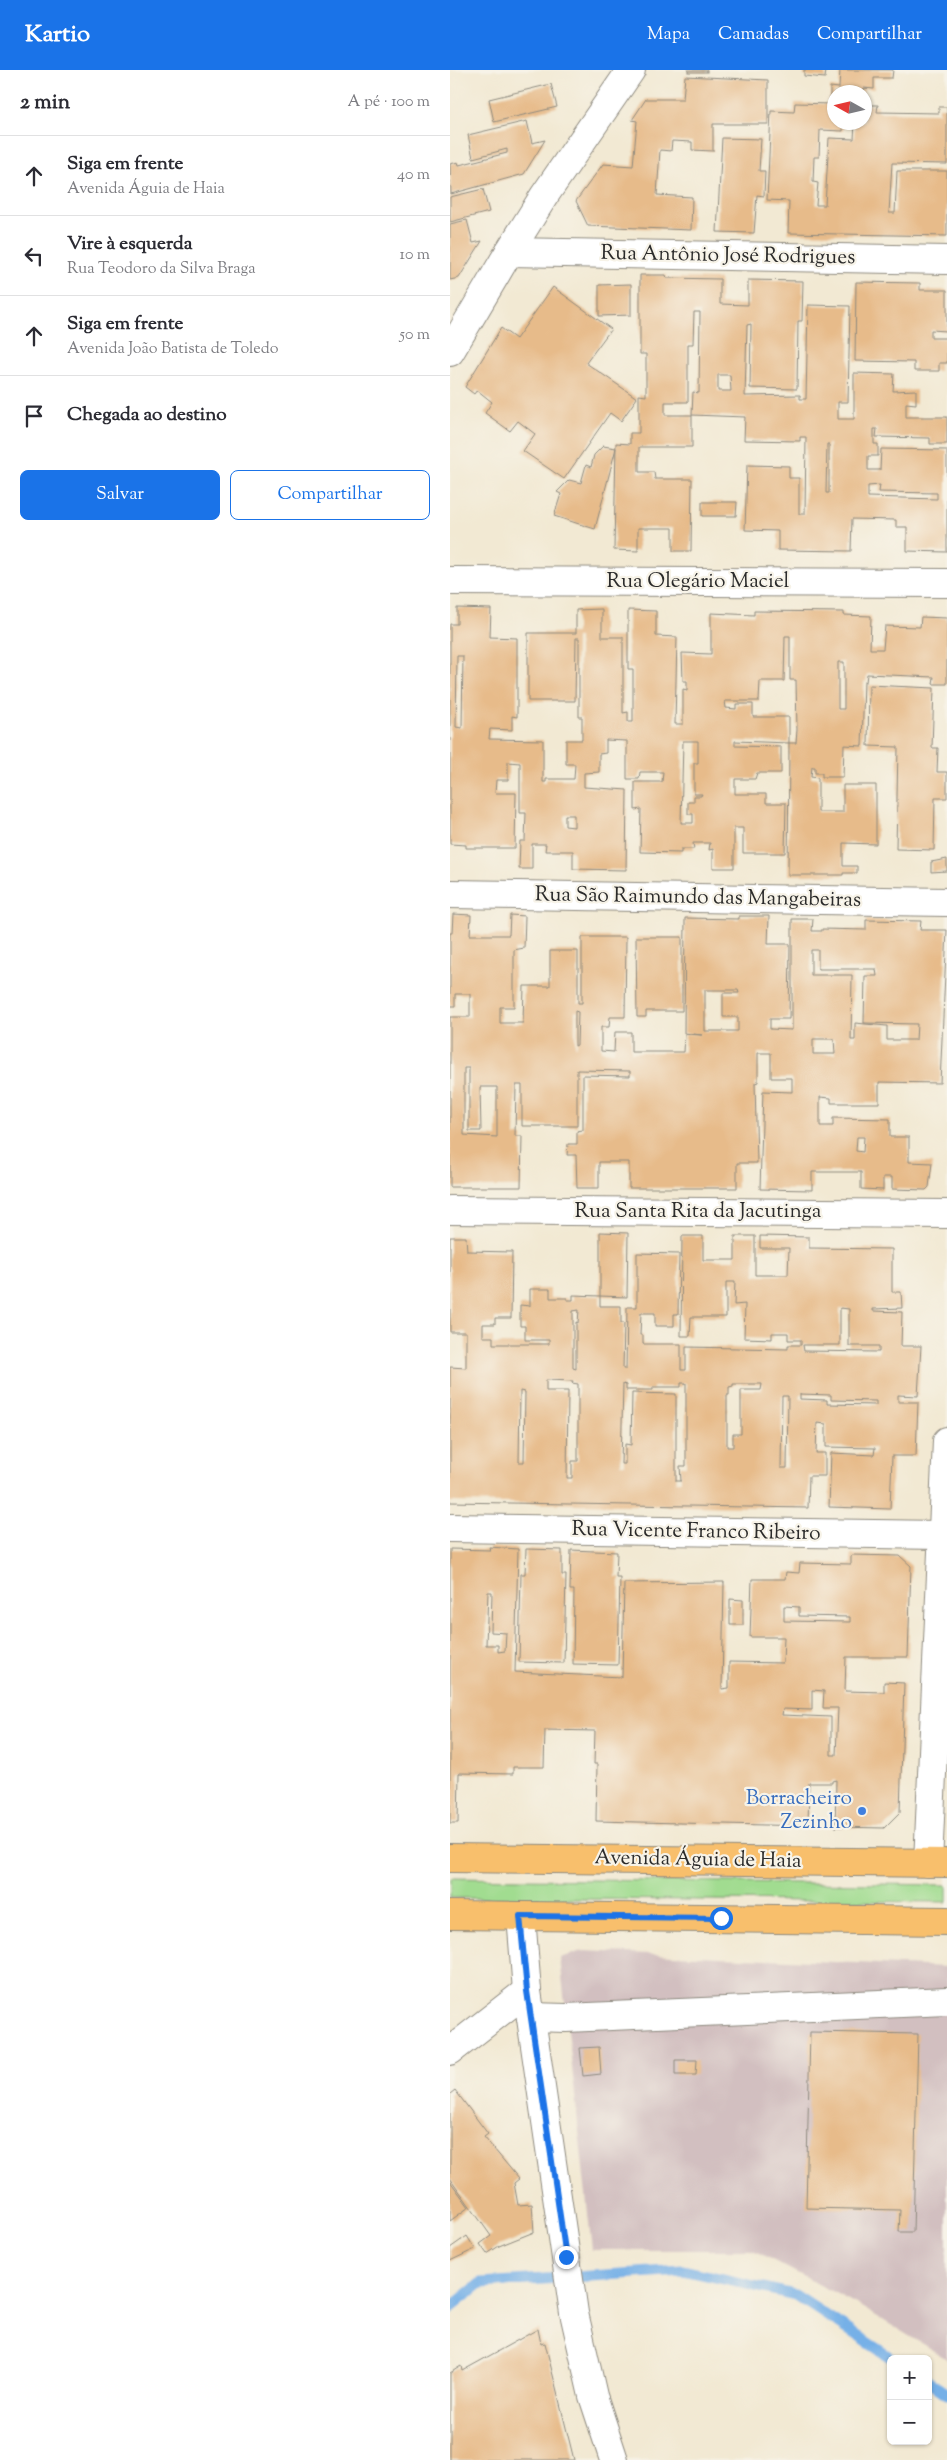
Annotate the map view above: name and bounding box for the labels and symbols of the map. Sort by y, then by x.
north arrow [827,85,872,130]
street label: Rua Antônio José Rodrigues [600,239,856,273]
street label: Rua Olegário Maciel [607,567,790,597]
street label: Rua São Raimundo das Mangabeiras [535,880,861,916]
street label: Rua Santa Rita da Jacutinga [574,1197,822,1227]
street label: Rua Vicente Franco Ribeiro [571,1515,821,1549]
place label: Borracheiro Zezinho [746,1784,852,1838]
marker: Borracheiro Zezinho [856,1805,868,1817]
street label: Avenida Águia de Haia [594,1843,802,1877]
route start [710,1907,733,1930]
route end [555,2246,578,2269]

